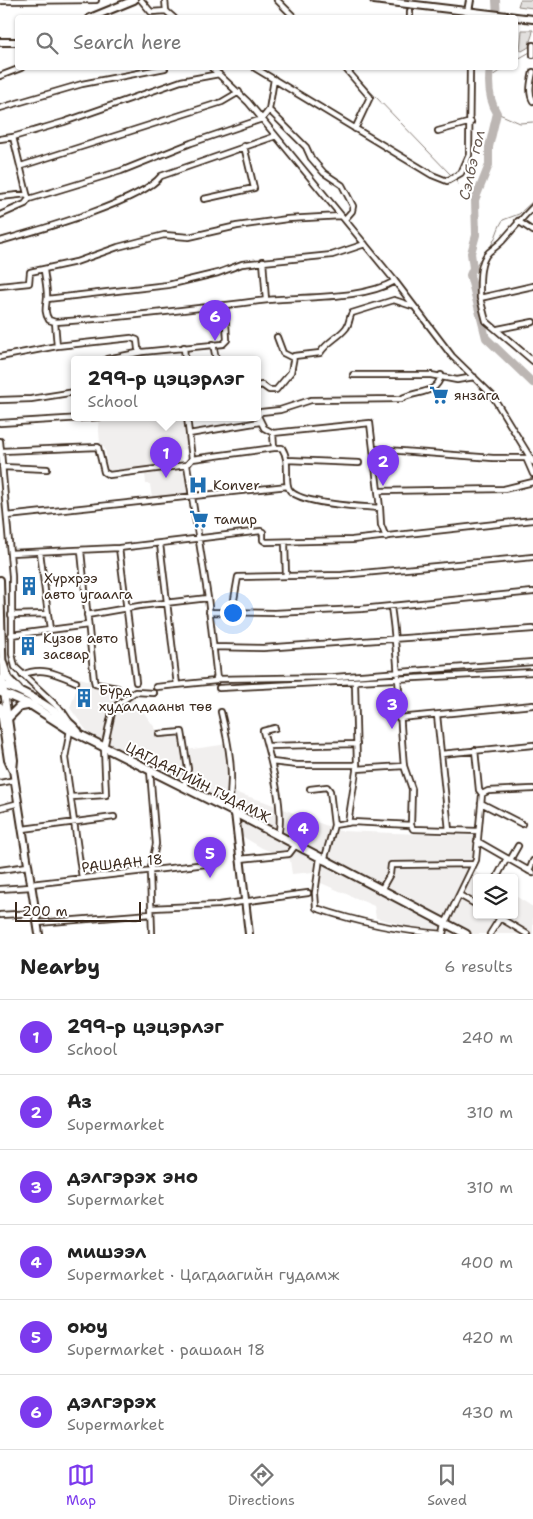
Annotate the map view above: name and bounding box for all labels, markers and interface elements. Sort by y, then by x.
search box [15,15,518,70]
icon: search [33,29,61,57]
text: Search here [73,30,182,55]
water label: Сэлбэ гол [454,128,490,202]
pin: 6 [199,300,231,341]
popup [71,356,261,421]
text: 299-р цэцэрлэг [88,366,244,391]
supermarket icon: янзага [428,384,450,406]
place label: янзага [454,386,500,404]
text: School [88,391,138,412]
pin: 1 [150,437,182,478]
pin: 2 [367,445,399,486]
hospital icon: Konver [187,474,209,496]
place label: Konver [213,476,260,494]
supermarket icon: тамир [188,508,210,530]
place label: тамир [214,510,257,528]
place label: Хүрхрээ авто угаалга [44,569,133,603]
building icon: Хүрхрээ авто угаалга [18,575,40,597]
your location [220,600,246,626]
place label: Кузов авто засвар [43,629,118,663]
building icon: Кузов авто засвар [17,635,39,657]
place label: Бүрд худалдааны төв [99,681,212,715]
building icon: Бүрд худалдааны төв [73,687,95,709]
pin: 3 [376,688,408,729]
street label: ЦАГДААГИЙН ГУДАМЖ [123,738,274,827]
pin: 4 [287,812,319,853]
pin: 5 [194,837,226,878]
street label: РАШААН 18 [80,850,164,876]
map controls [473,874,518,919]
button: layers [473,874,518,919]
scale bar [15,899,141,922]
text: 200 m [22,902,68,920]
text: Nearby [20,953,100,981]
text: 6 results [444,956,513,977]
text: 299-р цэцэрлэг [67,1014,224,1039]
text: 1 [32,1027,40,1048]
text: 240 m [461,1027,513,1048]
text: School [67,1039,117,1060]
text: Аз [67,1089,92,1114]
text: 2 [30,1102,42,1123]
text: 310 m [466,1102,513,1123]
text: Supermarket [67,1114,164,1135]
text: дэлгэрэх эно [67,1164,198,1189]
text: 3 [30,1177,42,1198]
text: 310 m [466,1177,513,1198]
text: Supermarket [67,1189,164,1210]
text: мишээл [67,1239,146,1264]
text: 4 [30,1252,42,1273]
text: 400 m [460,1252,513,1273]
text: Supermarket · Цагдаагийн гудамж [67,1264,339,1285]
text: оюу [67,1314,108,1339]
text: 5 [31,1327,41,1348]
text: 420 m [462,1327,513,1348]
text: Supermarket · рашаан 18 [67,1339,265,1360]
text: дэлгэрэх [67,1389,156,1414]
text: 6 [30,1402,42,1423]
text: 430 m [462,1402,513,1423]
text: Supermarket [67,1414,164,1435]
tab: Map [66,1461,96,1509]
tab: Directions [228,1461,295,1509]
tab: Saved [427,1461,467,1509]

